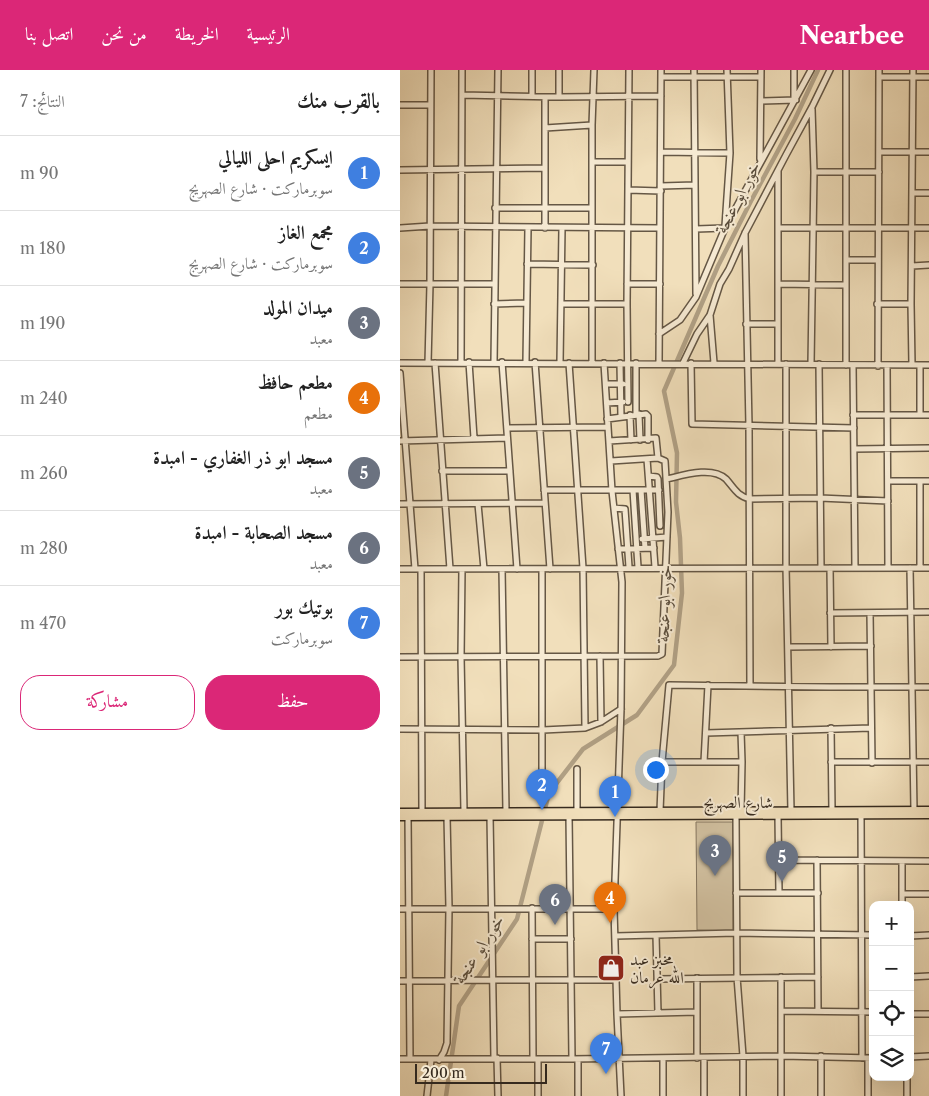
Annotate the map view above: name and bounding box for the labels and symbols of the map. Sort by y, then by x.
water label: خور ابو عنجة [710,157,766,239]
water label: خور ابو عنجة [652,564,676,644]
your location [643,757,669,783]
pin: 2 [526,769,558,810]
pin: 1 [599,776,631,817]
street label: شارع الصهريج [703,792,773,816]
pin: 3 [699,835,731,876]
pin: 5 [766,841,798,882]
pin: 4 [594,882,626,923]
pin: 6 [539,884,571,925]
water label: خور ابو عنجة [447,910,509,989]
place label: مخبز عبد الله عرمان [630,949,684,989]
shop icon: مخبز عبد الله عرمان [596,953,626,983]
pin: 7 [590,1033,622,1074]
scale bar [415,1061,548,1084]

